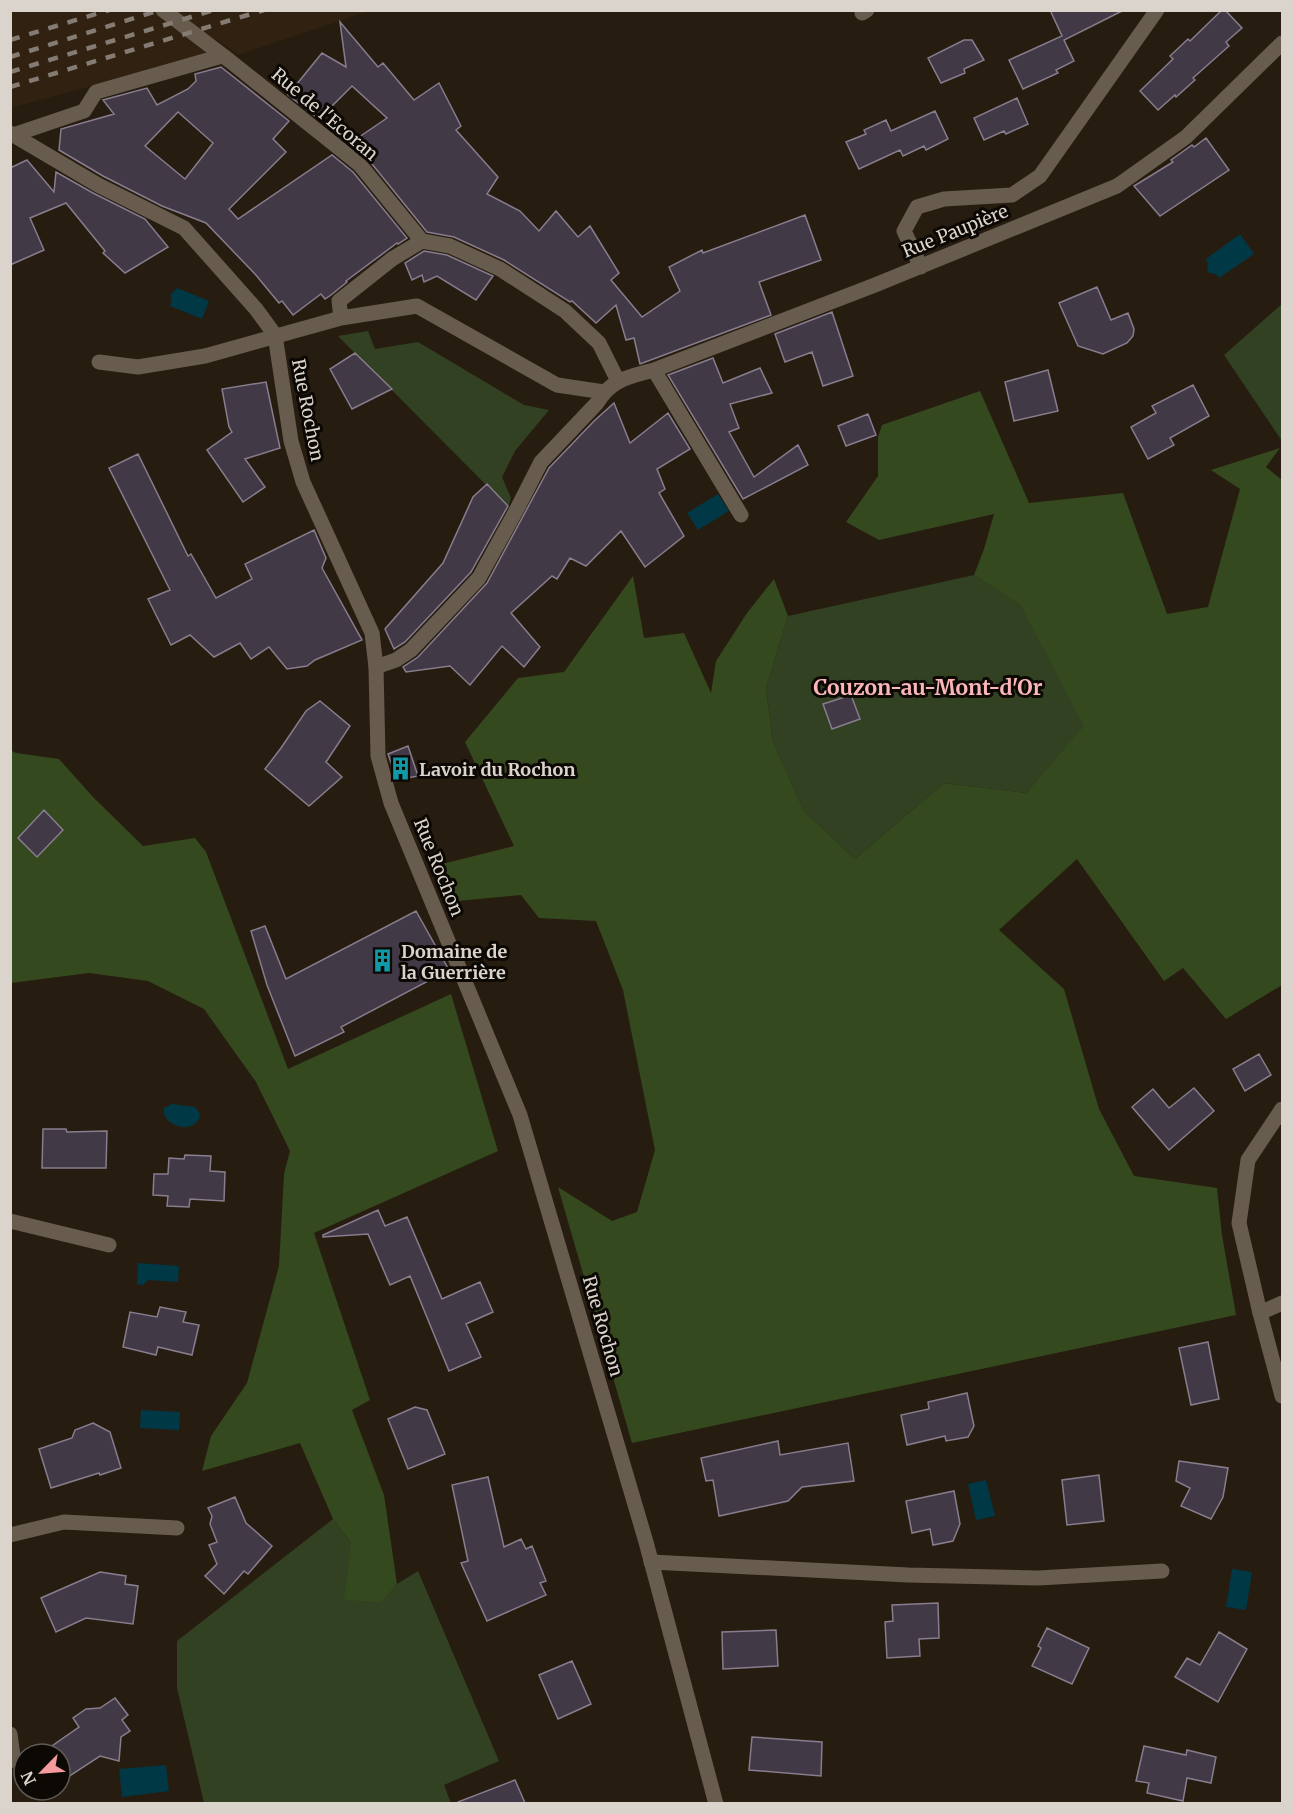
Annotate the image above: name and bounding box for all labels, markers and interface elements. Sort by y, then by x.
street label: Rue de l'Ecoran [267,63,383,165]
street label: Rue Paupière [899,199,1011,263]
street label: Rue Rochon [287,357,329,463]
district label: Couzon-au-Mont-d'Or [814,674,1043,701]
building icon: Lavoir du Rochon [388,756,414,782]
place label: Lavoir du Rochon [419,758,575,781]
street label: Rue Rochon [409,815,469,919]
place label: Domaine de la Guerrière [401,940,507,984]
building icon: Domaine de la Guerrière [370,948,396,974]
street label: Rue Rochon [578,1273,628,1379]
north arrow [12,1742,72,1802]
text: N [17,1768,40,1788]

